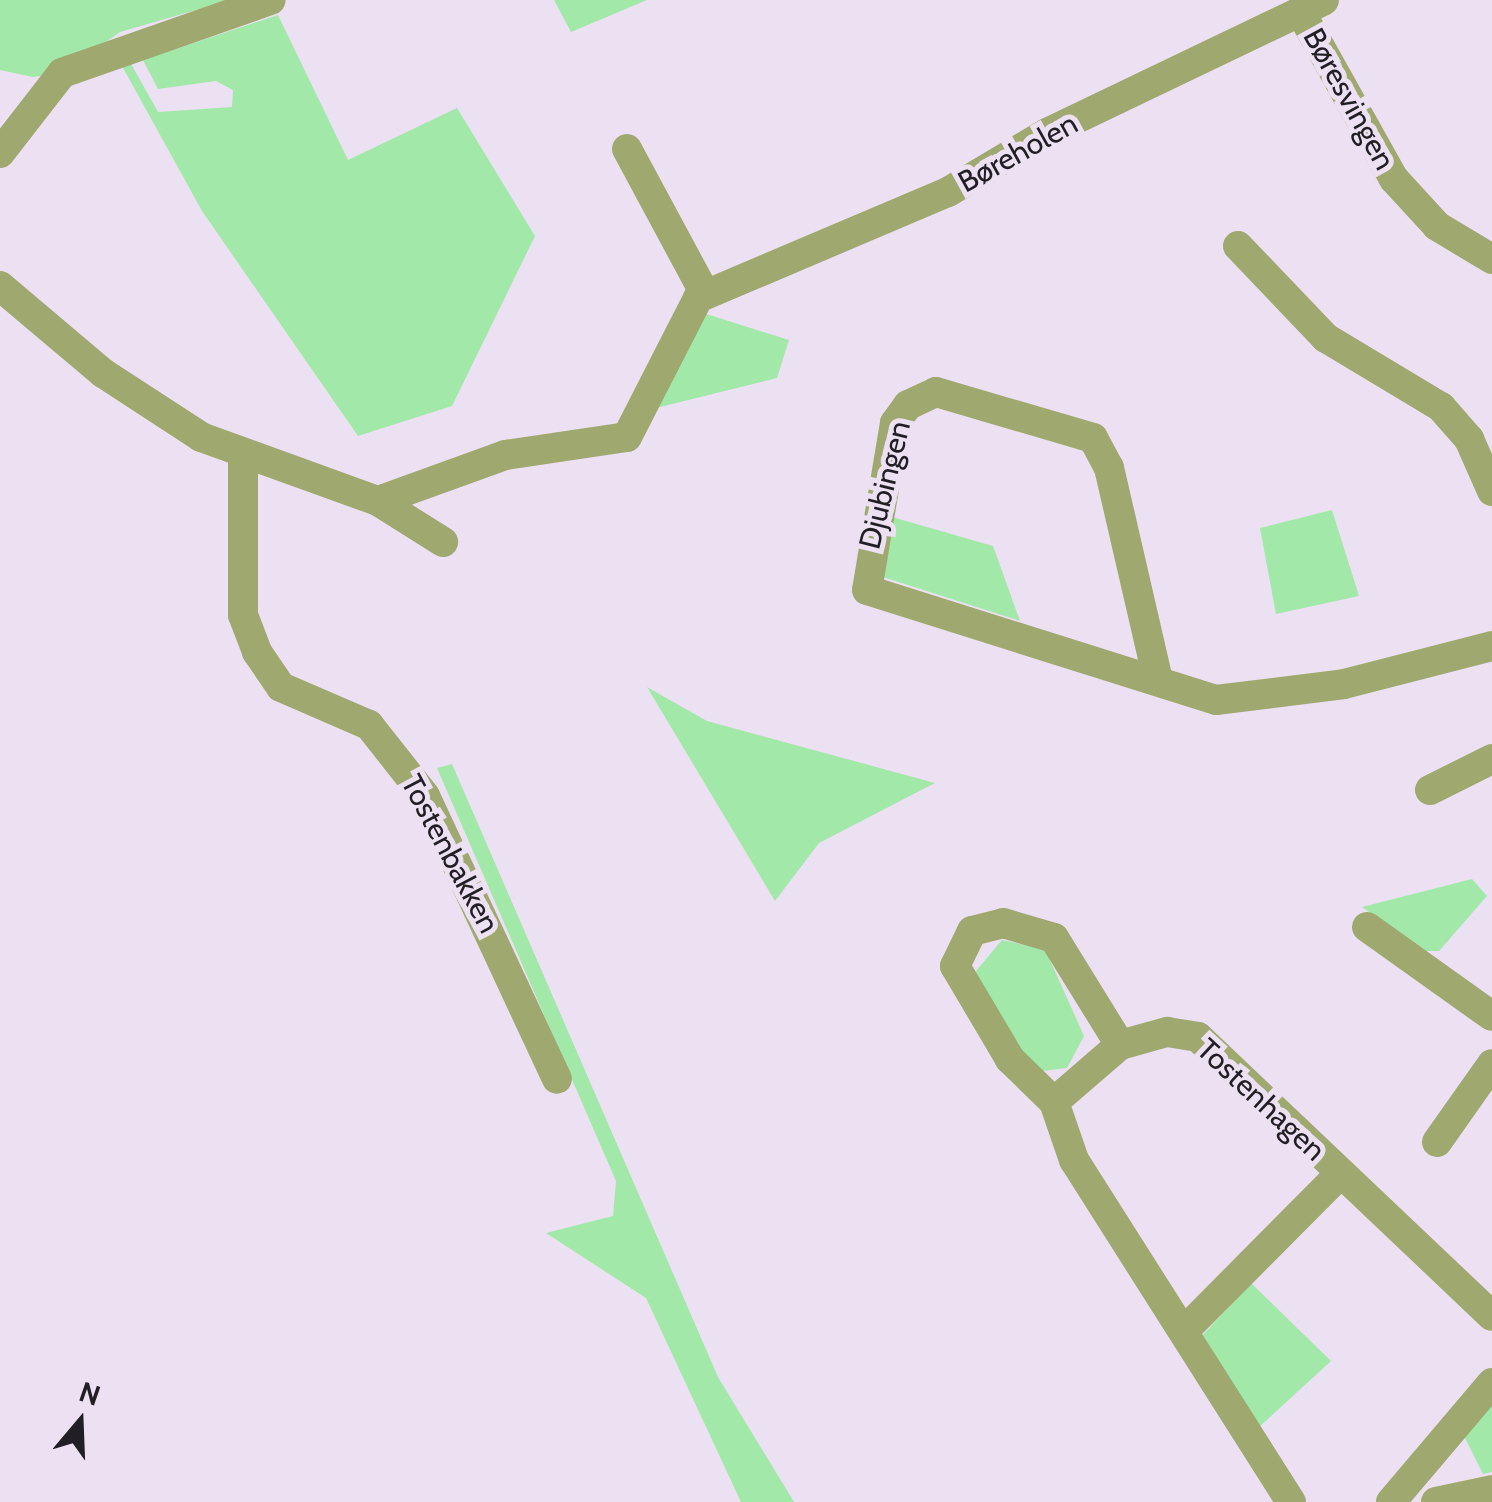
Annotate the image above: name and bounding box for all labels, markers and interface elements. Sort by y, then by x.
street label: Børesvingen [1295,22,1403,176]
street label: Børeholen [952,106,1084,200]
street label: Djubingen [852,417,918,553]
street label: Tostenbakken [393,769,507,939]
street label: Tostenhagen [1189,1031,1333,1169]
north arrow [30,1372,130,1472]
text: N [75,1374,105,1413]

